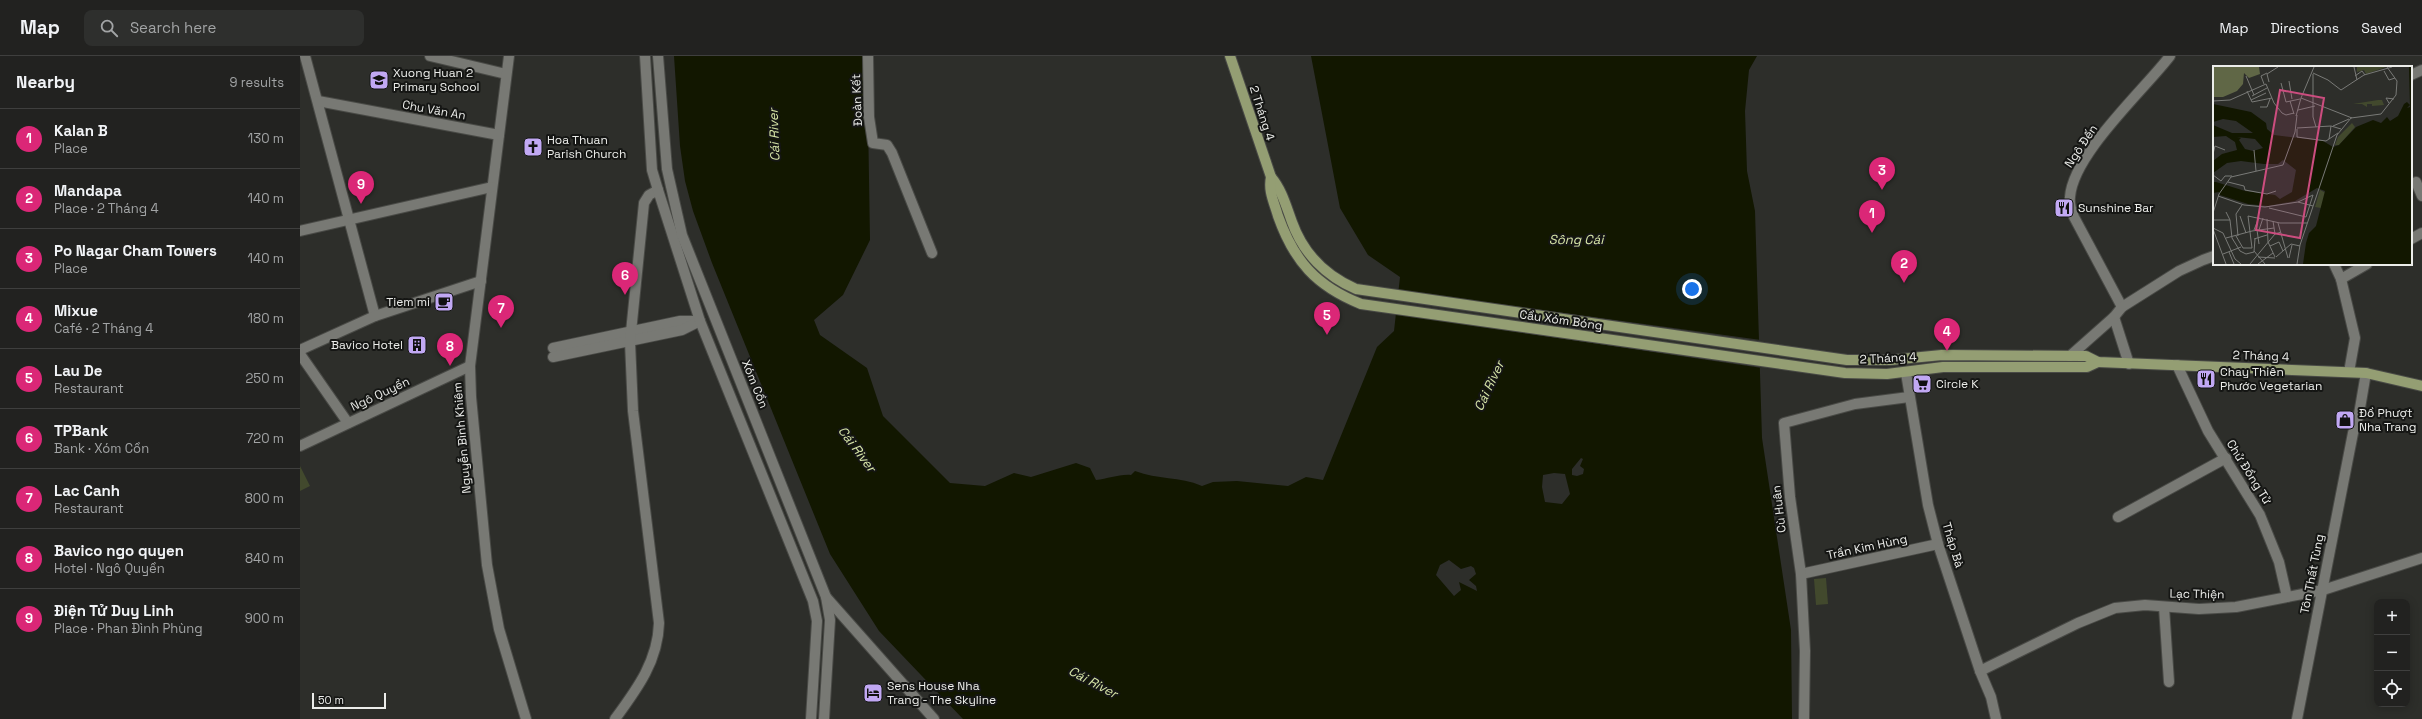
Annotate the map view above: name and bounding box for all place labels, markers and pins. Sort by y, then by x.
place label: Xuong Huan 2 Primary School [393,65,480,95]
school or university icon: Xuong Huan 2 Primary School [368,69,390,91]
place label: Hoa Thuan Parish Church [547,132,626,162]
church icon: Hoa Thuan Parish Church [522,136,544,158]
pin: 3 [1869,157,1895,190]
pin: 9 [348,171,374,204]
restaurant icon: Sunshine Bar [2053,197,2075,219]
pin: 1 [1859,200,1885,233]
place label: Sunshine Bar [2078,200,2154,216]
pin: 2 [1891,250,1917,283]
pin: 6 [612,262,638,295]
cafe icon: Tiem mi [433,291,455,313]
place label: Tiem mi [386,294,430,310]
pin: 7 [488,295,514,328]
pin: 5 [1314,302,1340,335]
pin: 4 [1934,318,1960,351]
pin: 8 [437,333,463,366]
building icon: Bavico Hotel [406,334,428,356]
place label: Bavico Hotel [331,337,403,353]
place label: Chay Thiên Phước Vegetarian [2220,364,2322,394]
restaurant icon: Chay Thiên Phước Vegetarian [2195,368,2217,390]
supermarket icon: Circle K [1911,373,1933,395]
place label: Circle K [1936,376,1979,392]
place label: Đồ Phượt Nha Trang [2359,405,2416,435]
shop icon: Đồ Phượt Nha Trang [2334,409,2356,431]
place label: Sens House Nha Trang - The Skyline [887,678,996,708]
hotel icon: Sens House Nha Trang - The Skyline [862,682,884,704]

